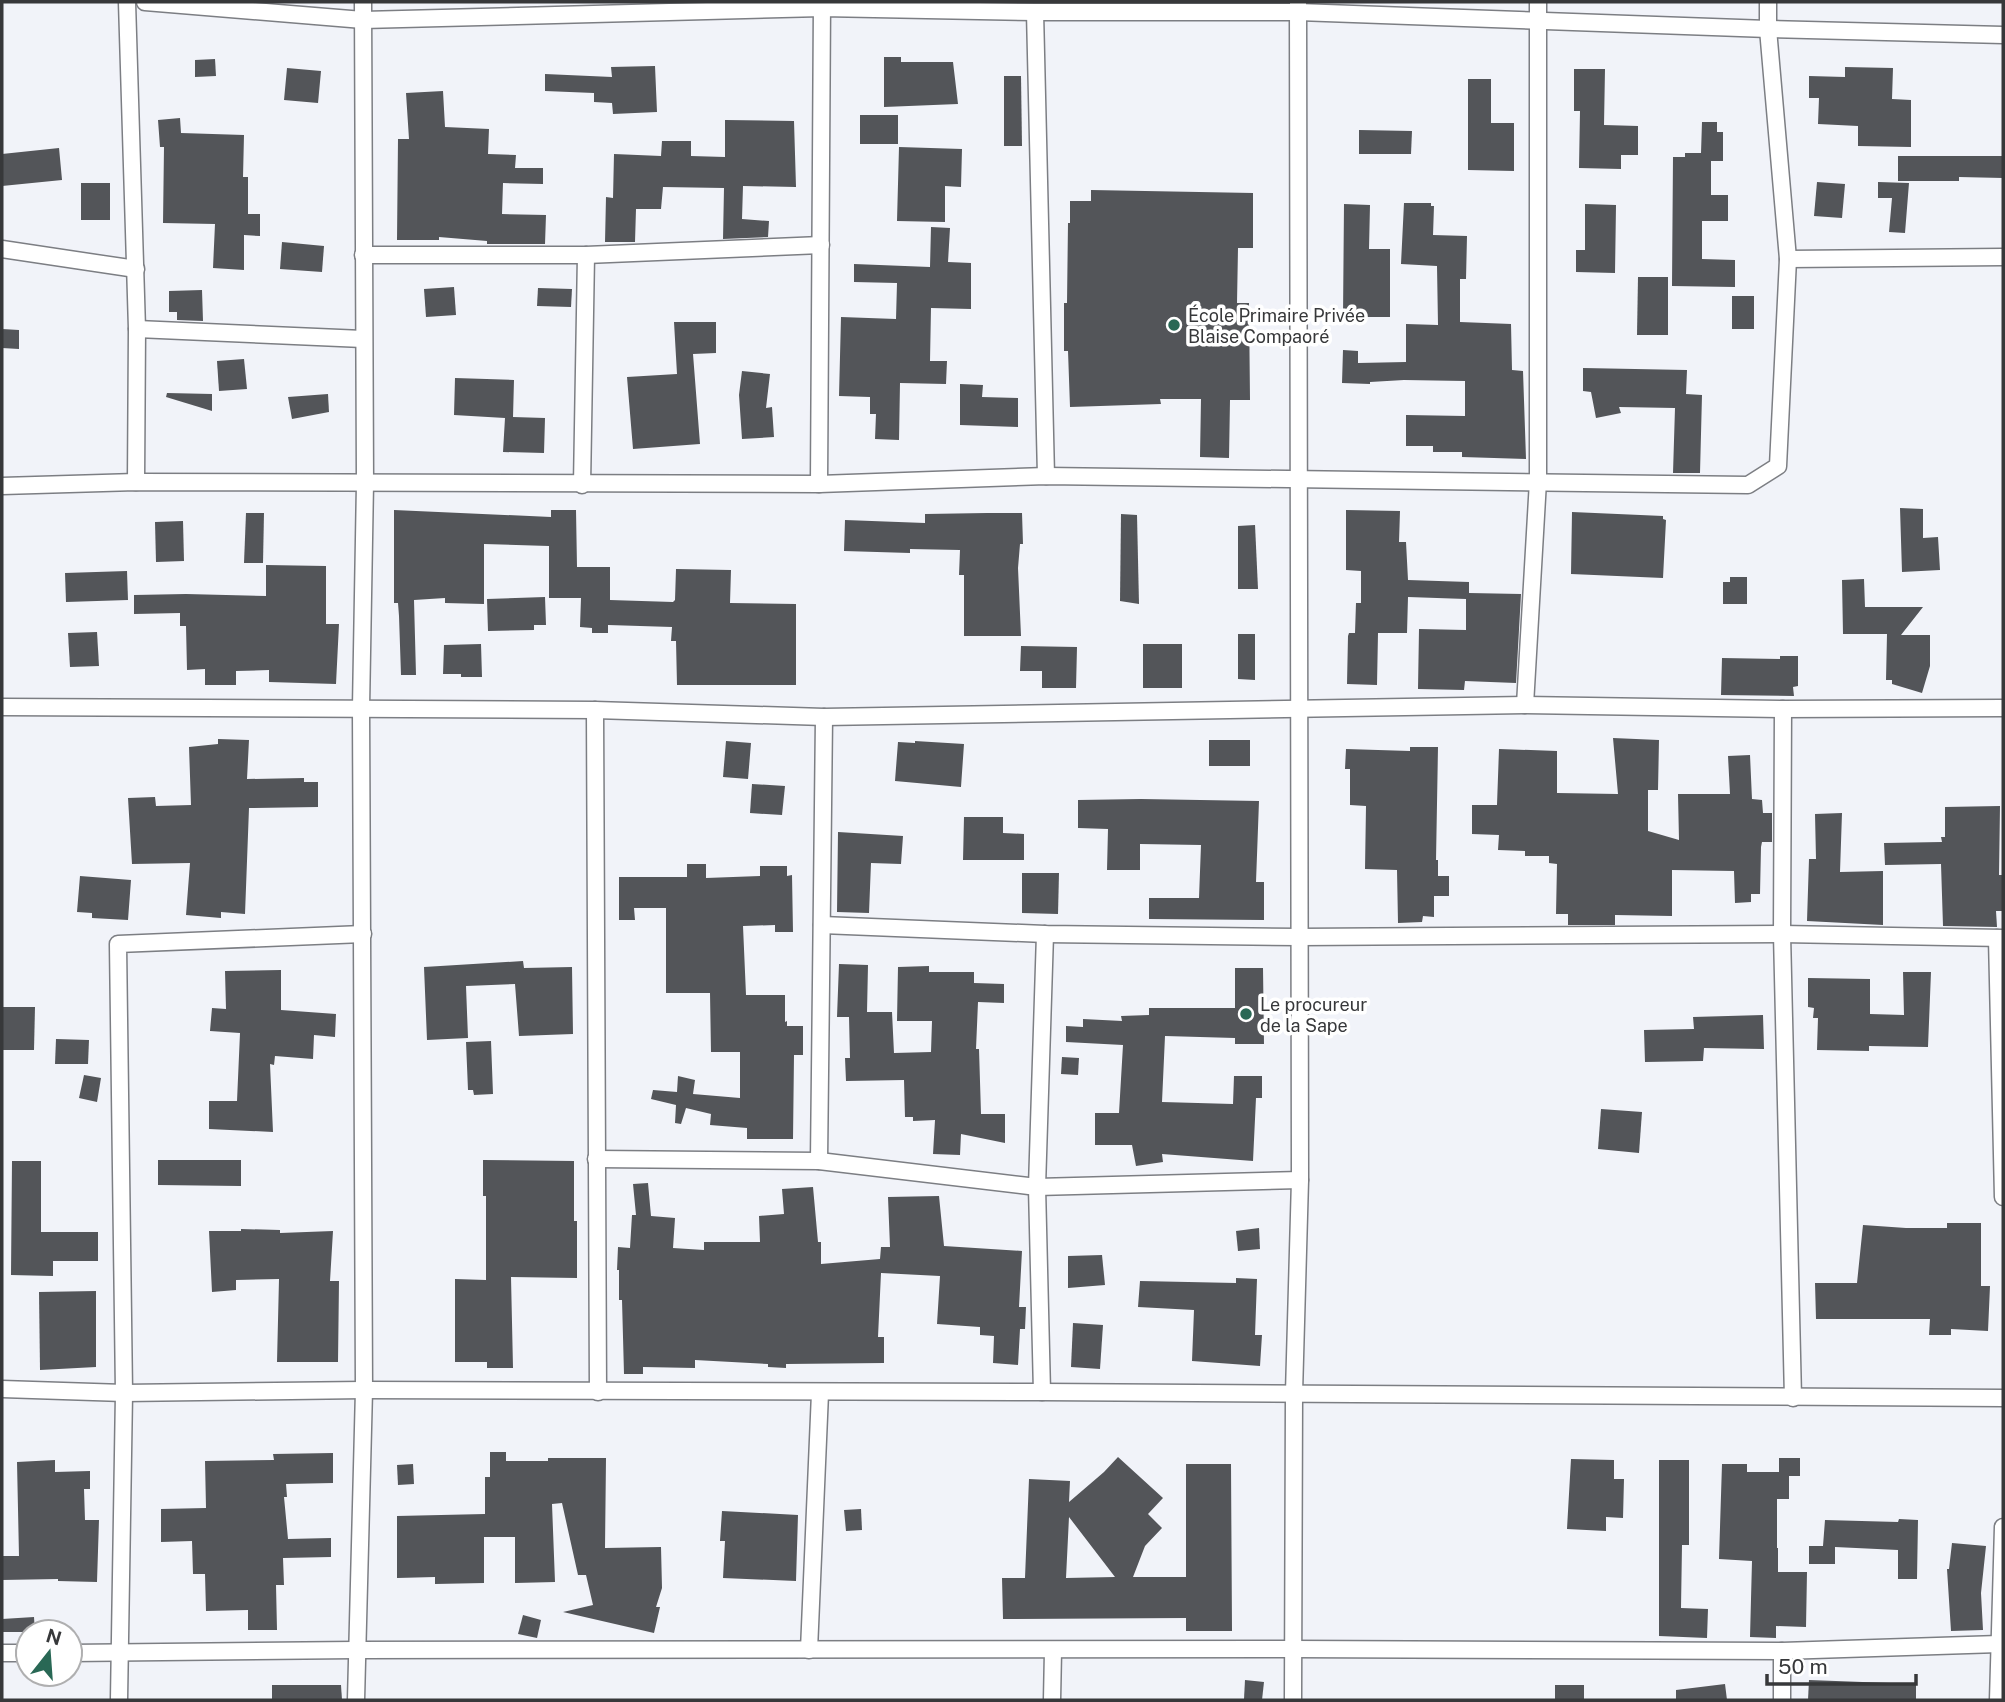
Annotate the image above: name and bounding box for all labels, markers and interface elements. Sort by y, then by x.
place label: École Primaire Privée Blaise Compaoré [1188,304,1365,347]
marker: École Primaire Privée Blaise Compaoré [1166,317,1182,333]
place label: Le procureur de la Sape [1260,994,1367,1036]
marker: Le procureur de la Sape [1238,1006,1254,1022]
north arrow [14,1618,84,1688]
text: N [44,1624,64,1649]
scale bar [1767,1642,1916,1686]
text: 50 m [1778,1654,1828,1679]

